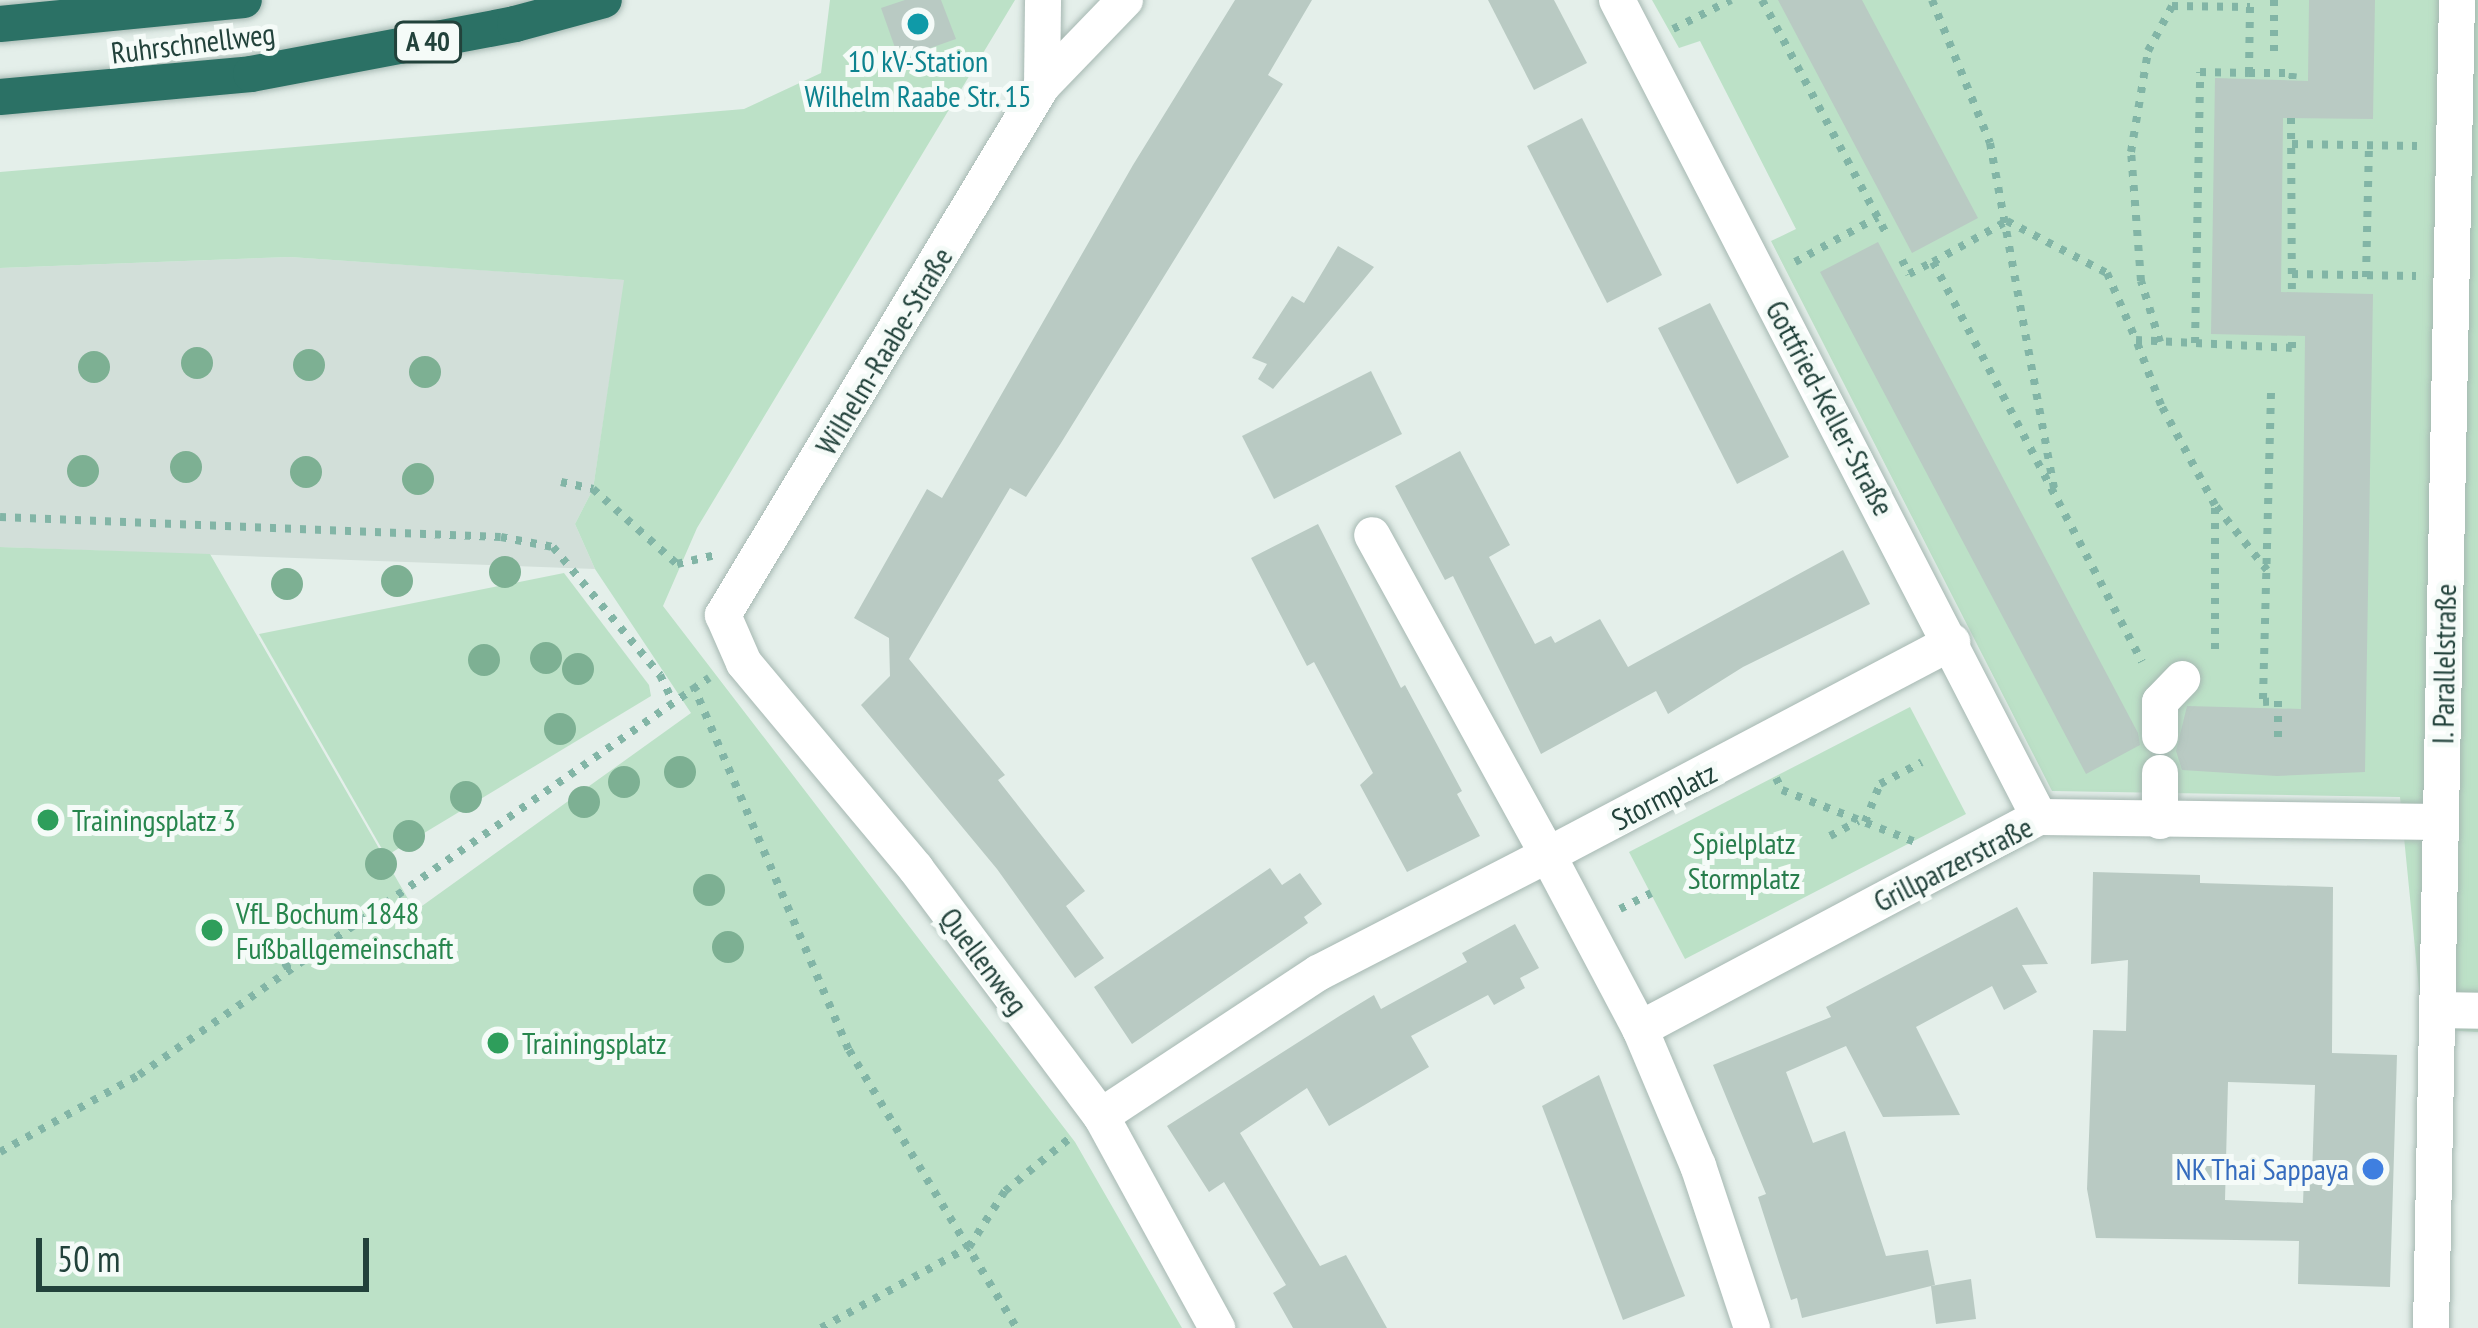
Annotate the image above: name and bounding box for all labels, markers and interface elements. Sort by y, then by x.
marker: 10 kV-Station Wilhelm Raabe Str. 15 [905,11,931,37]
street label: Ruhrschnellweg [109,15,277,71]
road number: A 40 [392,21,464,63]
place label: 10 kV-Station Wilhelm Raabe Str. 15 [804,43,1032,113]
street label: Wilhelm-Raabe-Straße [808,241,960,461]
street label: Gottfried-Keller-Straße [1758,294,1902,522]
street label: I. Parallelstraße [2425,582,2463,746]
street label: Stormplatz [1606,754,1722,838]
place label: Trainingsplatz 3 [72,802,236,838]
marker: Trainingsplatz 3 [35,807,61,833]
street label: Grillparzerstraße [1868,809,2038,919]
park label: Spielplatz Stormplatz [1688,825,1800,896]
place label: VfL Bochum 1848 Fußballgemeinschaft [236,895,454,966]
street label: Quellenweg [932,901,1036,1021]
marker: VfL Bochum 1848 Fußballgemeinschaft [199,917,225,943]
place label: Trainingsplatz [522,1025,667,1061]
marker: Trainingsplatz [485,1030,511,1056]
place label: NK Thai Sappaya [2174,1151,2349,1187]
marker: NK Thai Sappaya [2360,1156,2386,1182]
scale bar [42,1214,375,1288]
text: 50 m [57,1235,120,1282]

